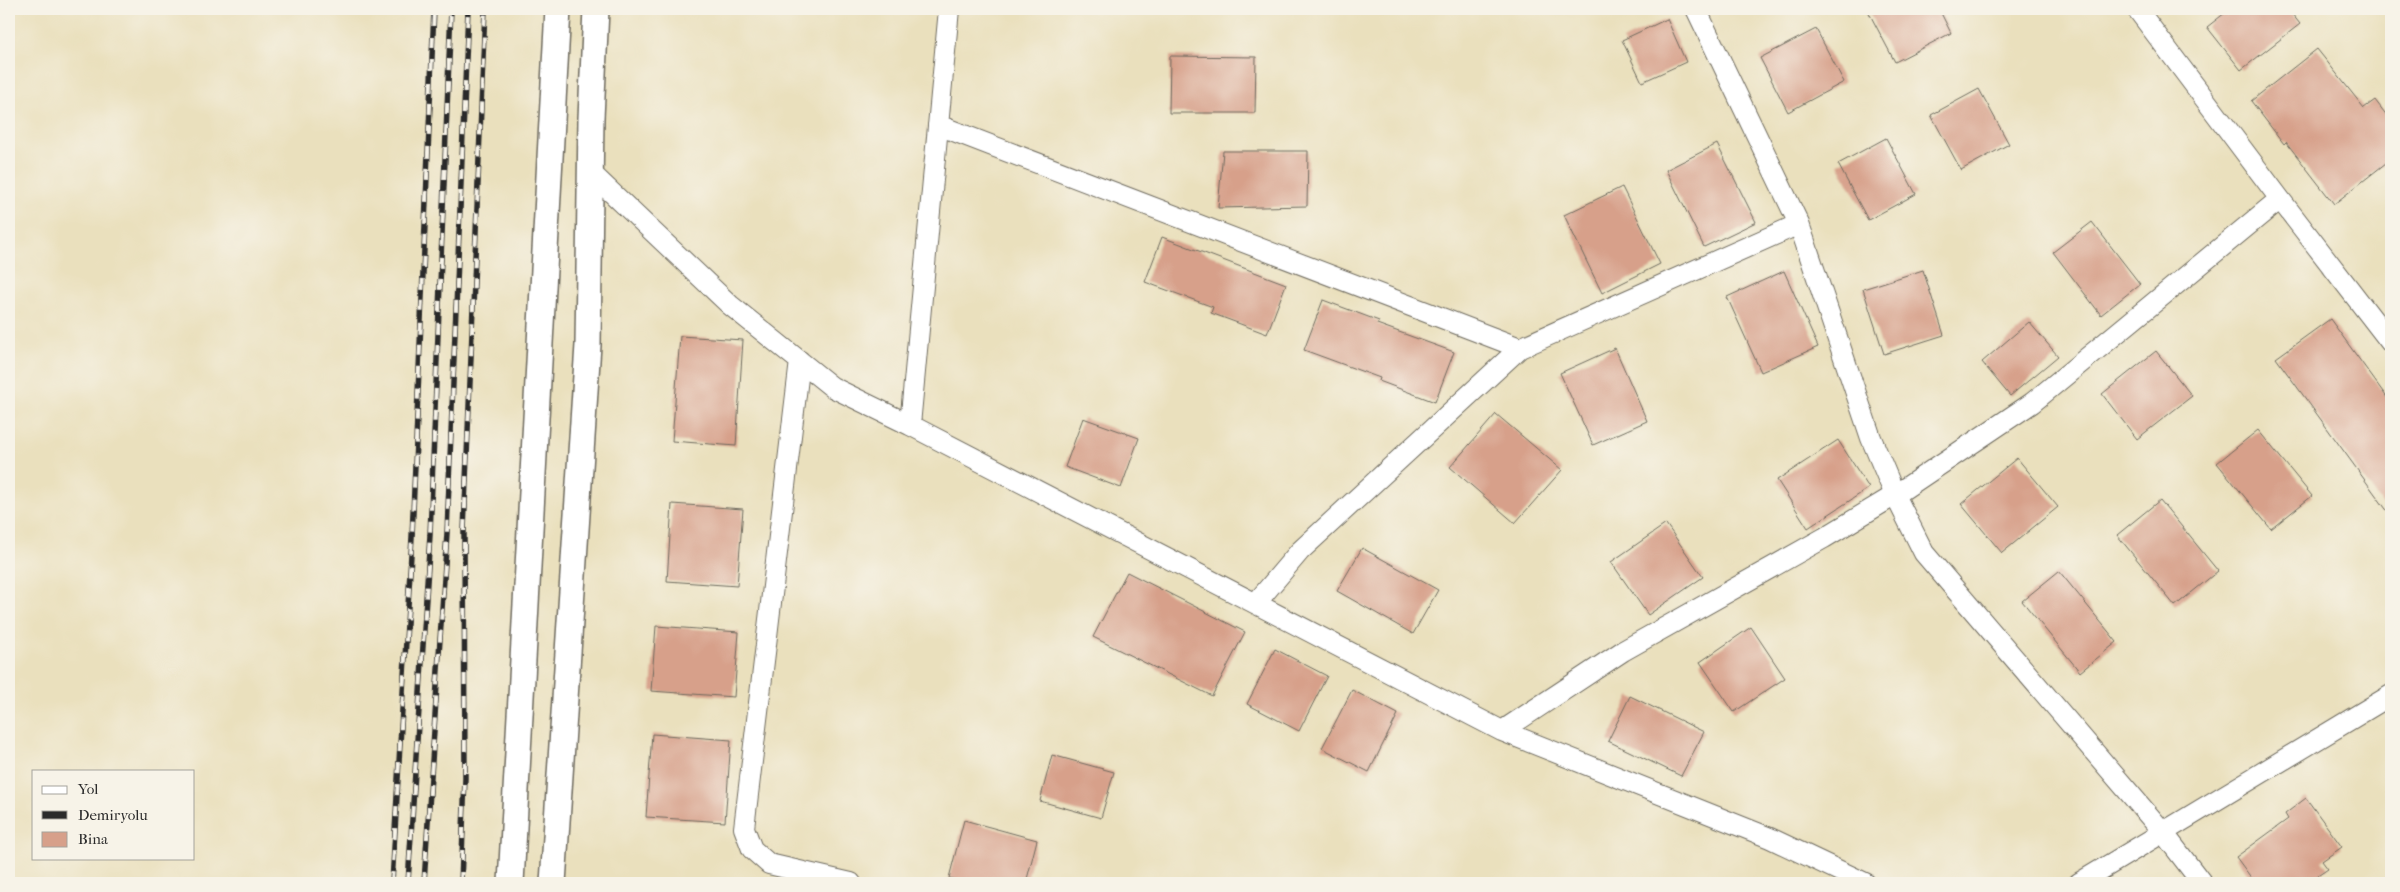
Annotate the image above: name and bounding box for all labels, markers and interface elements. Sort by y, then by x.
legend [32,770,195,860]
text: Yol [77,780,98,798]
text: Demiryolu [78,806,148,824]
text: Bina [78,830,109,848]

